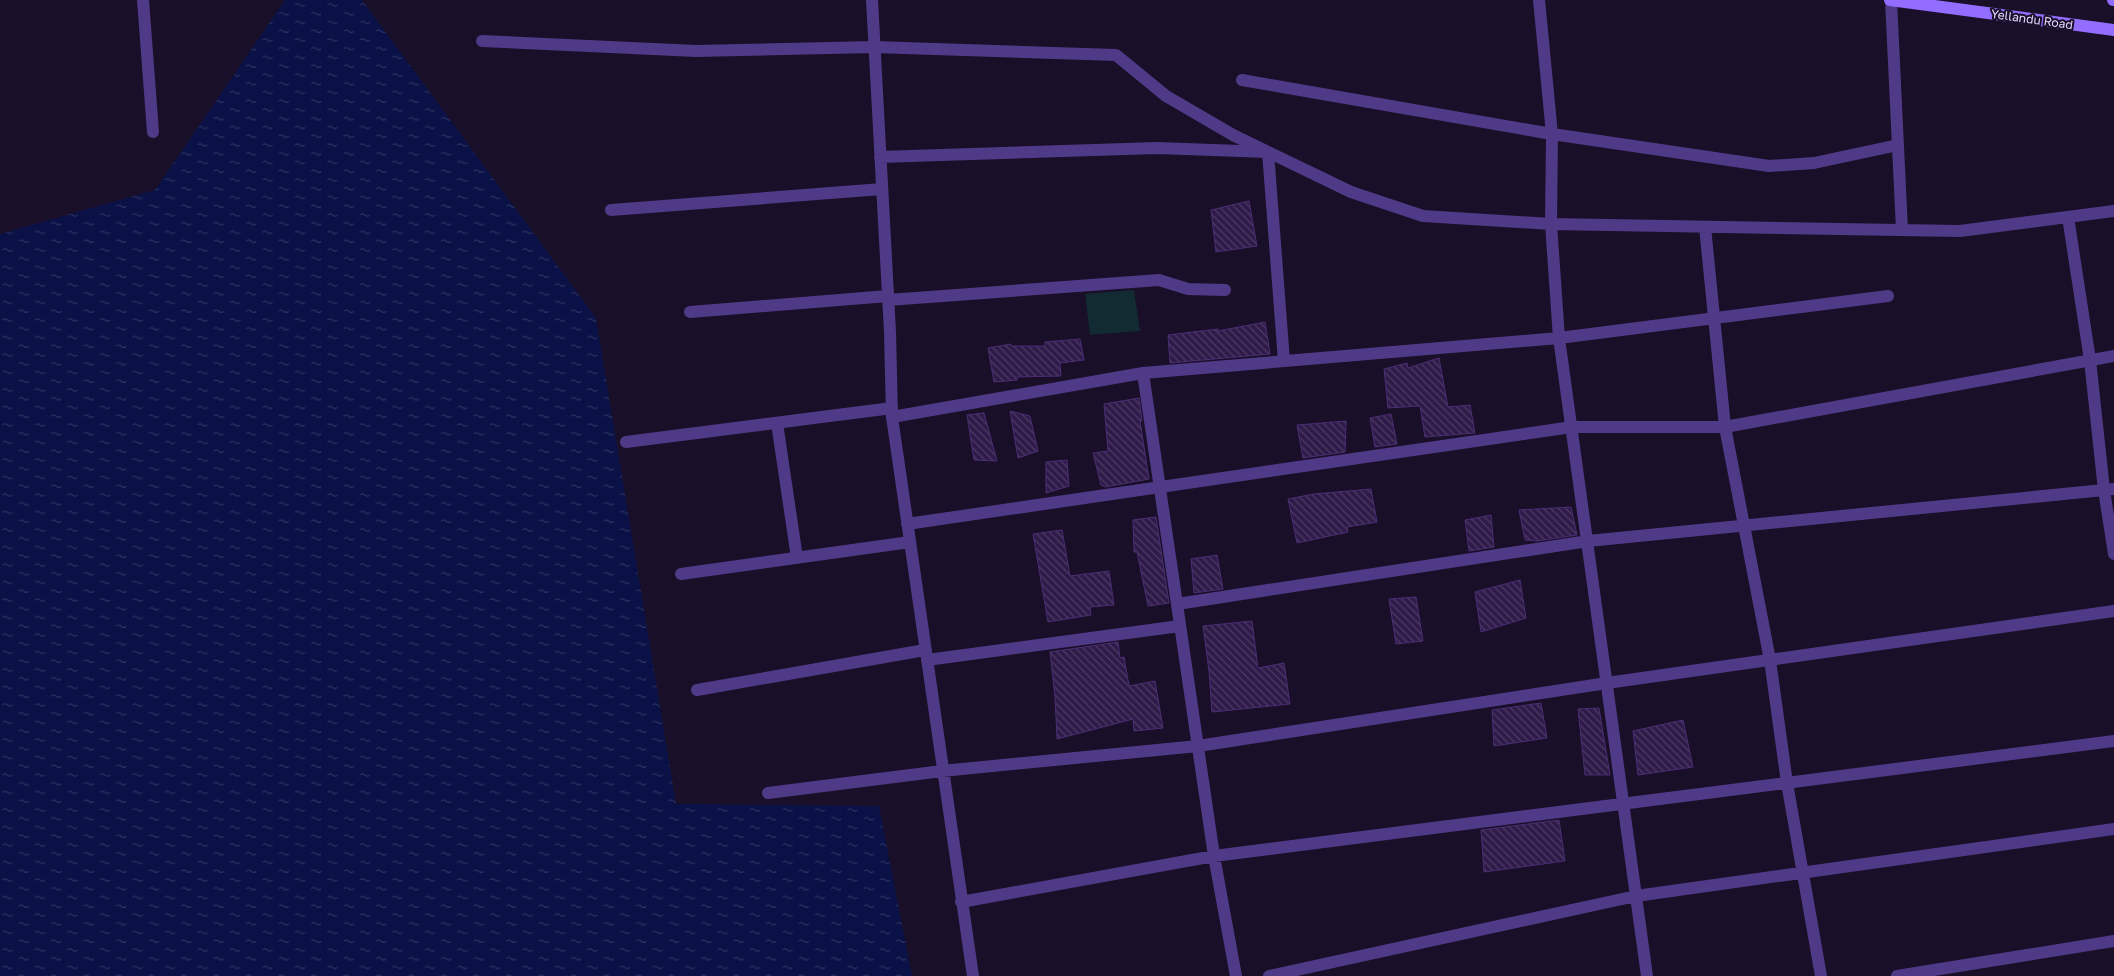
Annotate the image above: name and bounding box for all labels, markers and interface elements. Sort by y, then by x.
street label: Yellandu Road [1990,6,2074,32]

